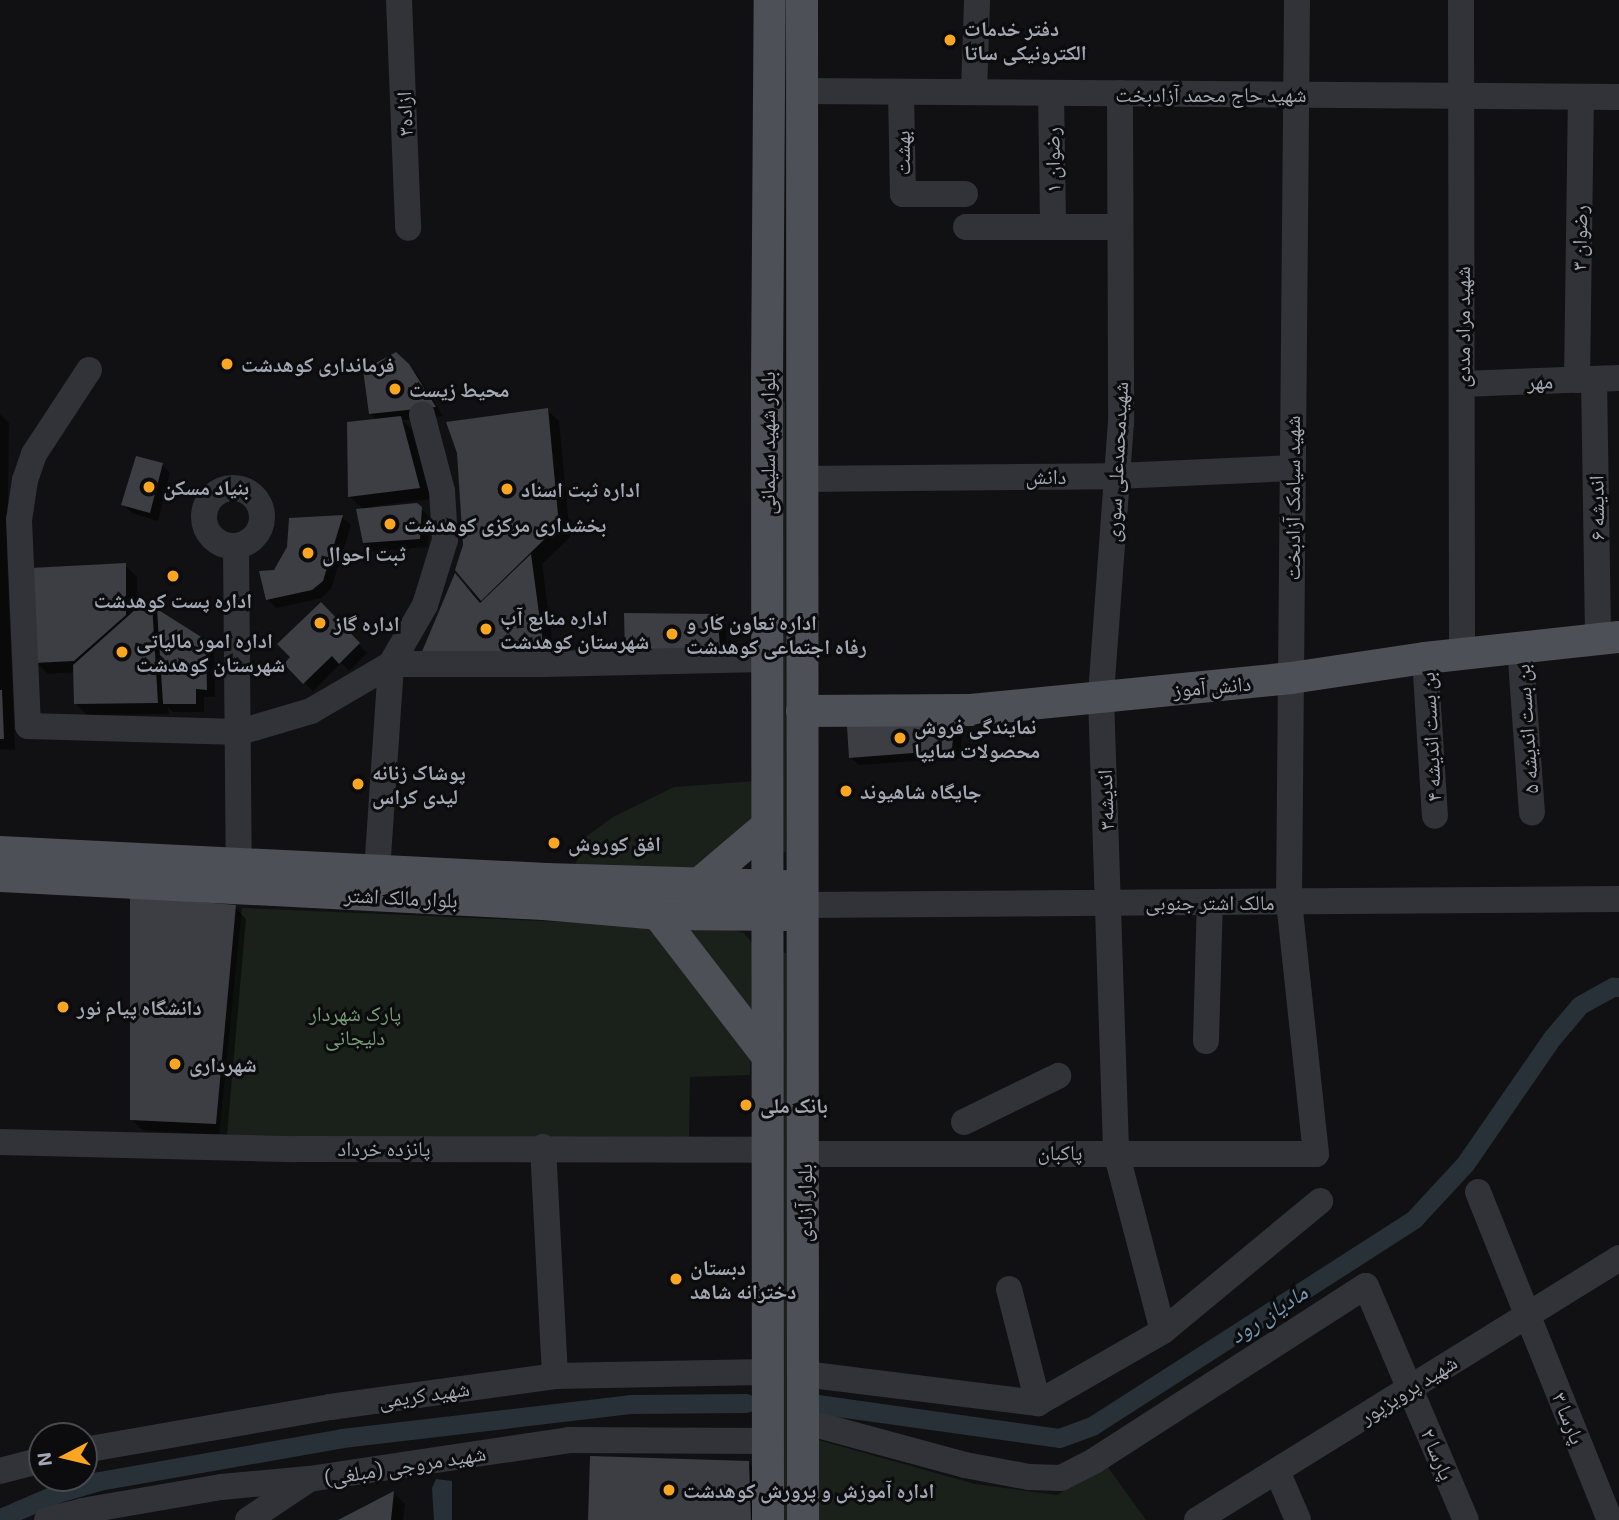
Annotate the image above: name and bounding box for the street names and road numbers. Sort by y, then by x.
street label: شهید حاج محمد آزادبخت [1115,81,1307,107]
street label: ازاده۳ [391,91,417,137]
street label: رضوان ۱ [1039,127,1065,193]
street label: بهشت [889,130,915,176]
street label: رضوان ۳ [1566,205,1592,271]
street label: شهید مراد مددی [1449,266,1475,388]
street label: مهر [1527,368,1553,394]
street label: بلوار شهید سلیمانی [754,371,780,515]
street label: شهیدمحمدعلی سوری [1099,381,1133,543]
street label: شهید سیامک آزادبخت [1279,416,1305,580]
street label: دانش [1026,463,1066,489]
street label: اندیشه ۶ [1583,475,1609,541]
street label: بن بست اندیشه ۵ [1509,663,1543,795]
street label: دانش آموز [1172,670,1252,702]
street label: بن بست اندیشه ۴ [1414,672,1446,802]
street label: اندیشه۳ [1091,769,1119,831]
street label: بلوار مالک اشتر [344,881,458,913]
street label: مالک اشتر جنوبی [1145,889,1275,915]
street label: پانزده خرداد [338,1135,430,1161]
street label: پاکبان [1038,1139,1082,1165]
street label: بلوار آزادی [791,1164,817,1242]
street label: شهید پرویزپور [1355,1349,1461,1429]
street label: شهید کریمی [377,1375,471,1413]
street label: پارسا ۳ [1547,1388,1591,1448]
street label: پارسا ۲ [1416,1424,1460,1484]
street label: شهید مروجی (مبلغی) [322,1440,488,1490]

